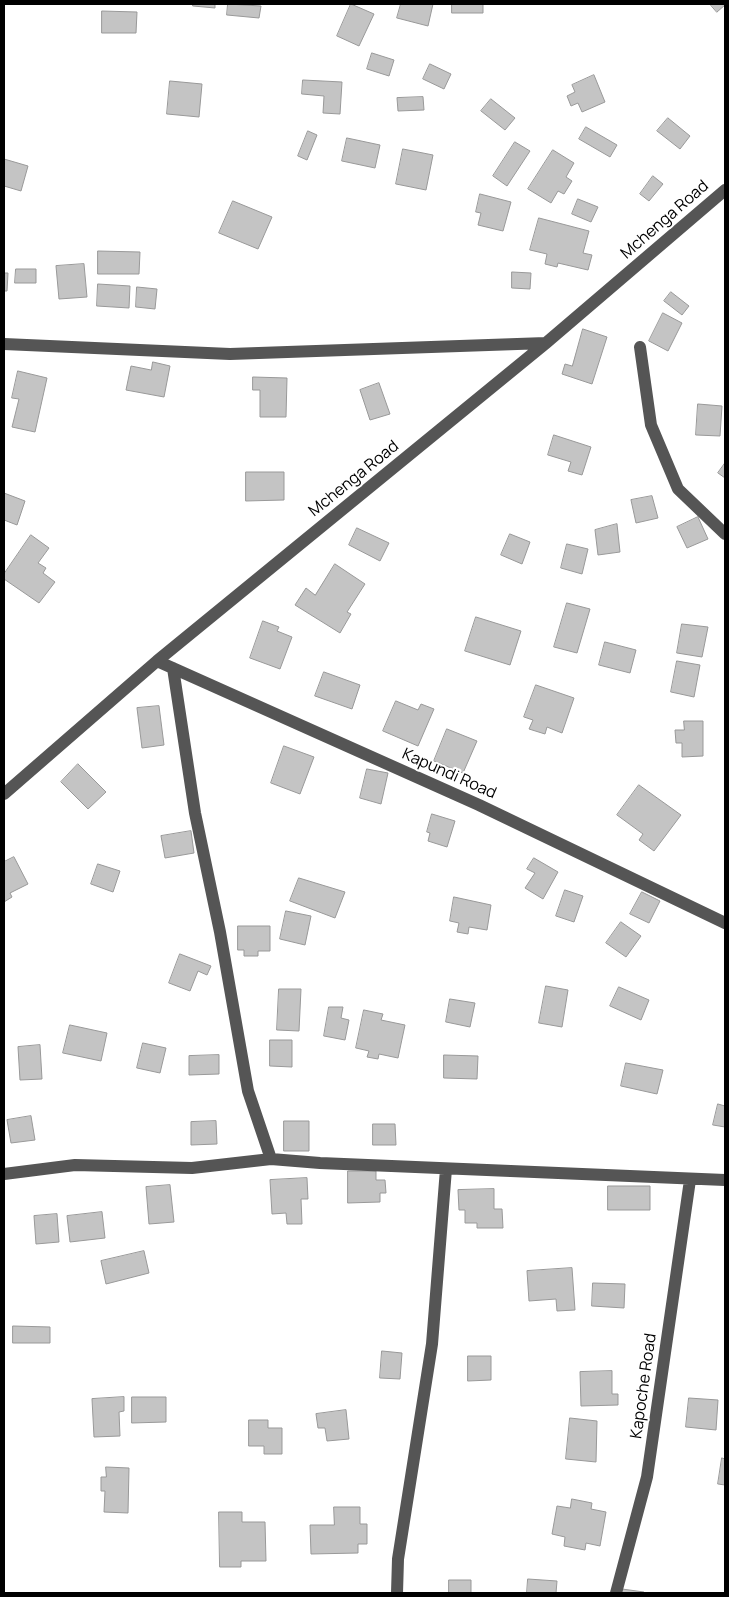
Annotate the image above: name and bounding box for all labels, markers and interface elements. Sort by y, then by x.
street label: Mchenga Road [617,177,713,263]
street label: Mchenga Road [305,437,403,521]
street label: Kapundi Road [399,745,499,803]
street label: Kapoche Road [627,1332,661,1440]

